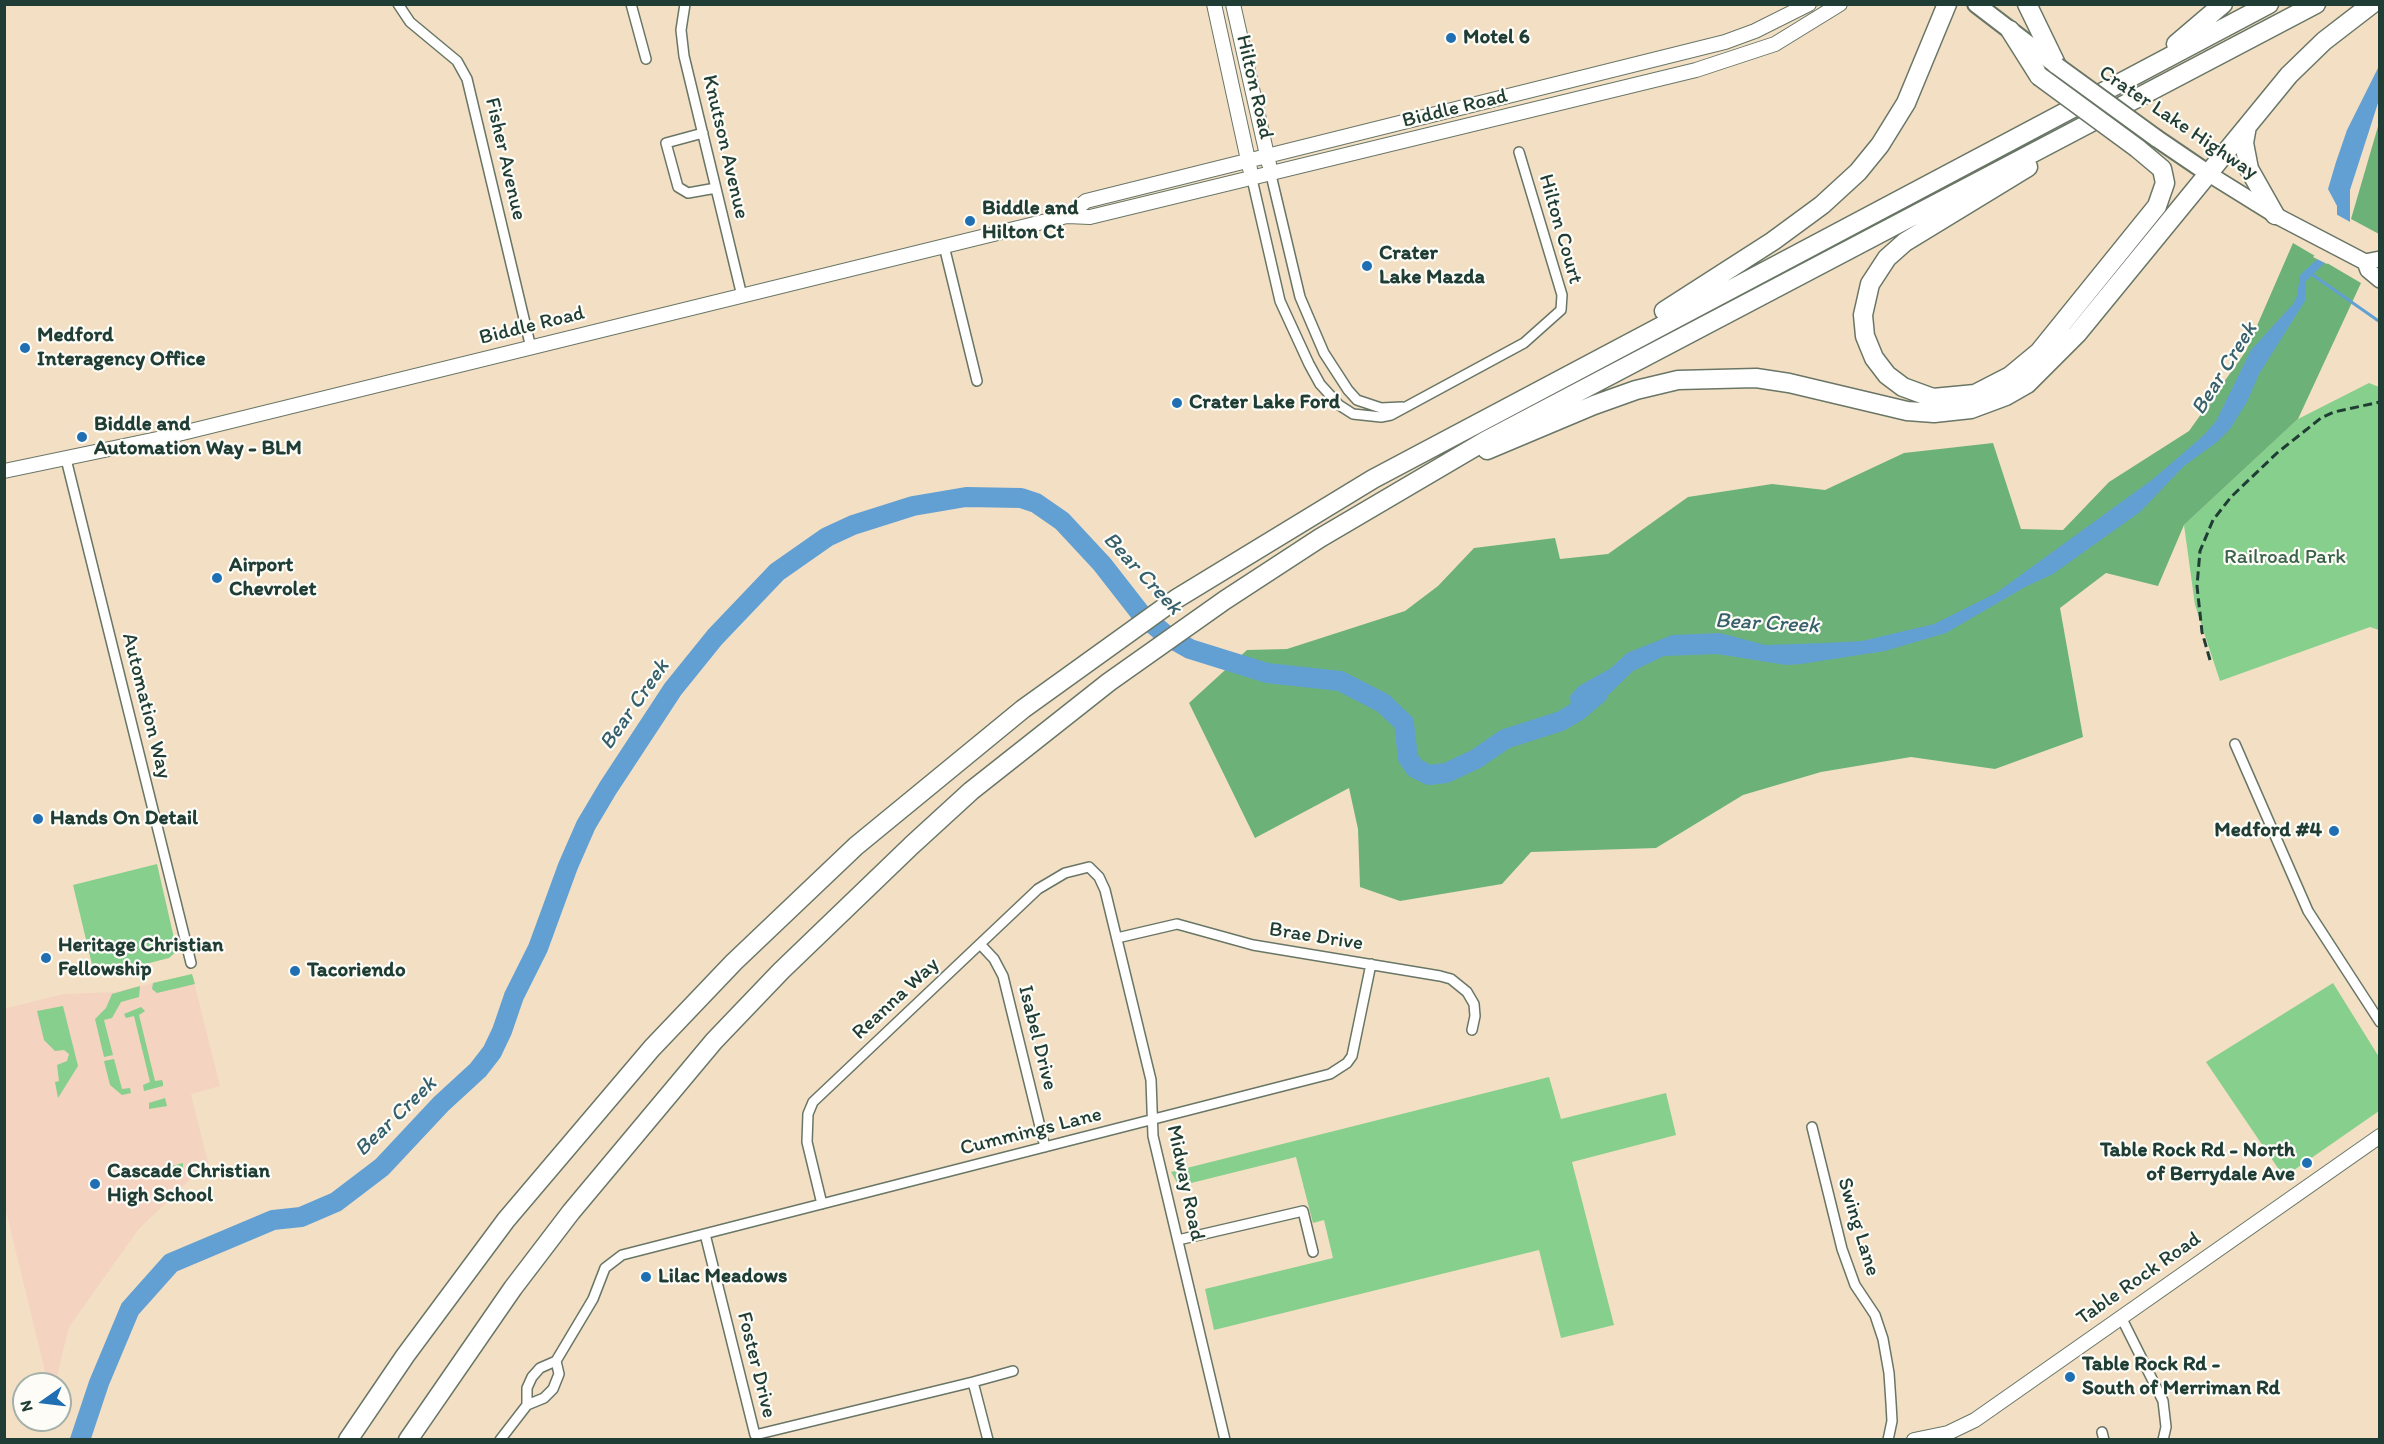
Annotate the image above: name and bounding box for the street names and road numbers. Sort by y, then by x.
street label: Hilton Road [1230,32,1278,142]
street label: Crater Lake Highway [2094,60,2262,186]
street label: Knutson Avenue [696,73,754,221]
street label: Biddle Road [1400,84,1510,134]
street label: Fisher Avenue [479,95,531,223]
street label: Hilton Court [1532,171,1588,287]
street label: Biddle Road [477,301,587,351]
street label: Automation Way [116,630,176,782]
street label: Brae Drive [1267,917,1365,957]
street label: Reanna Way [847,952,945,1046]
street label: Isabel Drive [1012,983,1062,1093]
street label: Cummings Lane [958,1102,1104,1162]
street label: Midway Road [1160,1123,1210,1243]
street label: Swing Lane [1831,1175,1885,1279]
street label: Table Rock Road [2072,1227,2206,1331]
street label: Foster Drive [731,1309,781,1421]

